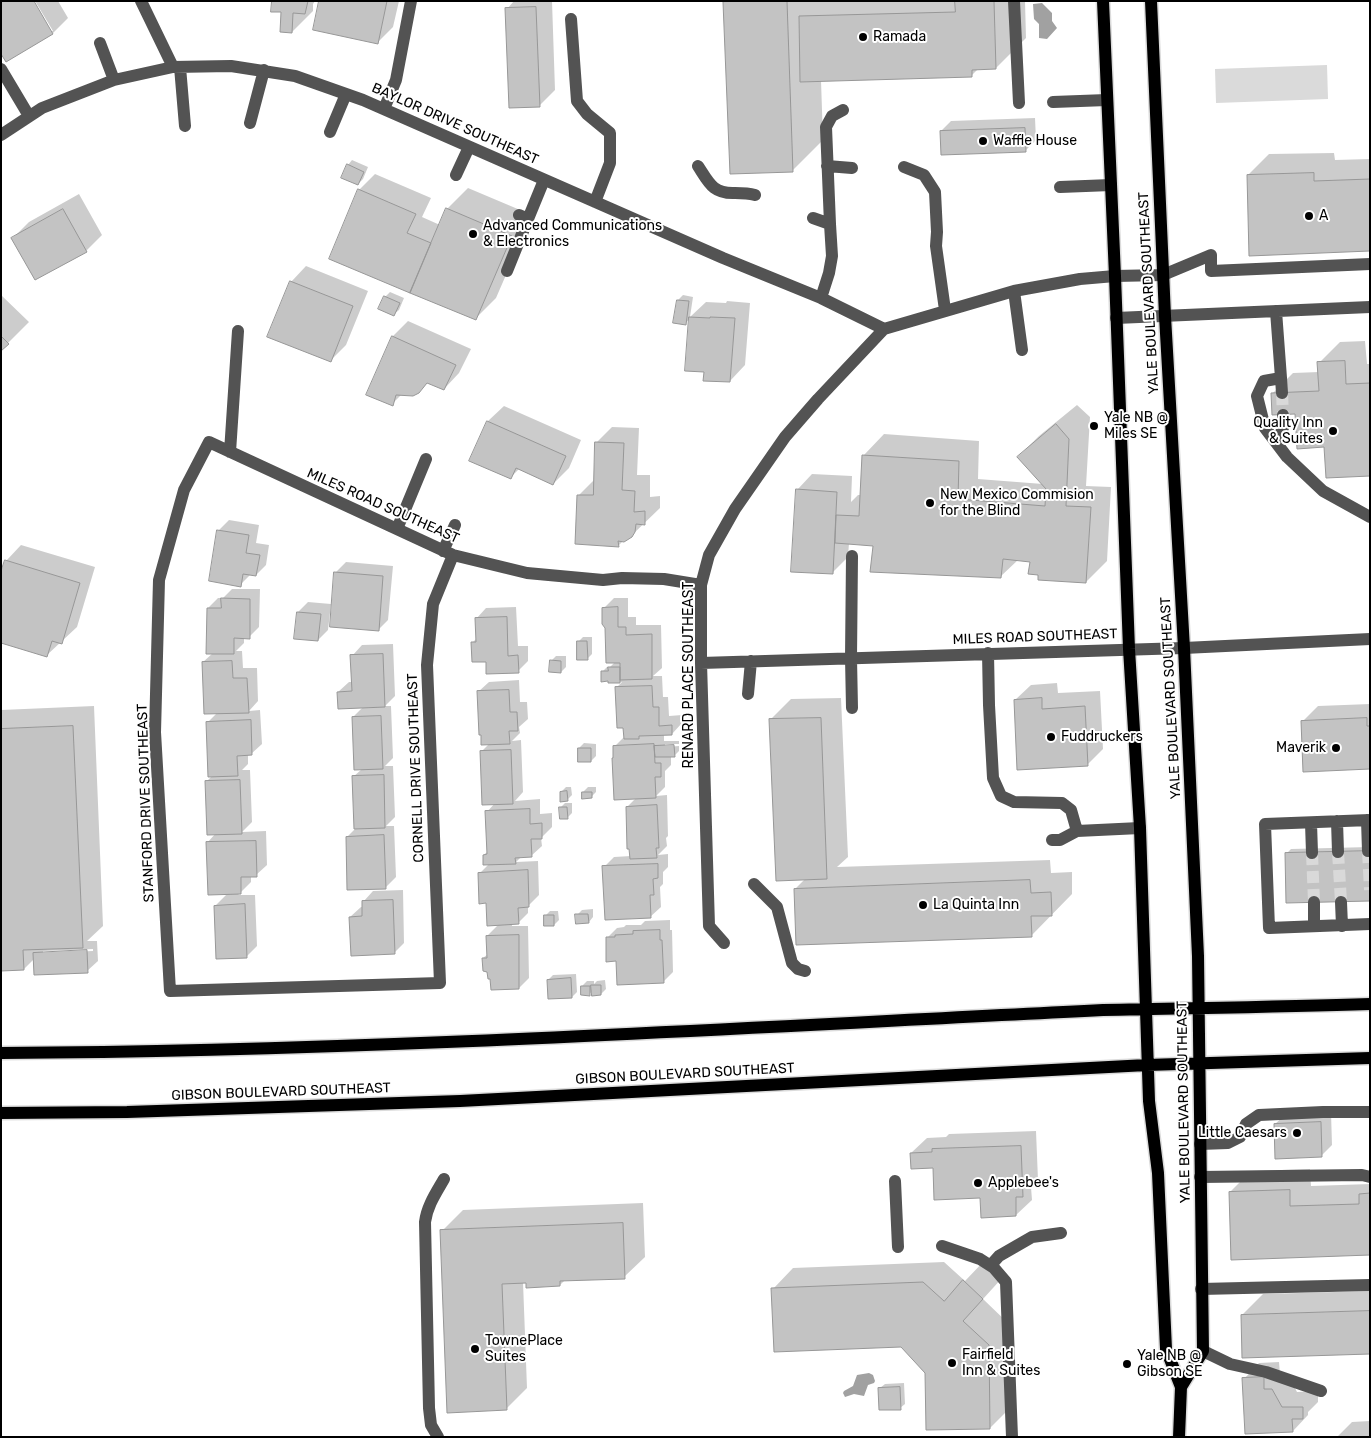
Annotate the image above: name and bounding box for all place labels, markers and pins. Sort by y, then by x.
place label: Ramada [873,29,926,45]
marker: Ramada [857,31,869,43]
place label: Waffle House [993,133,1077,149]
marker: Waffle House [977,135,989,147]
place label: A [1319,208,1328,224]
marker: A [1303,210,1315,222]
place label: Advanced Communications & Electronics [483,218,662,250]
marker: Advanced Communications & Electronics [467,228,479,240]
place label: Yale NB @ Miles SE [1104,410,1168,442]
place label: Quality Inn & Suites [1253,415,1323,448]
marker: Yale NB @ Miles SE [1088,420,1100,432]
marker: Quality Inn & Suites [1327,425,1339,437]
place label: New Mexico Commision for the Blind [940,487,1094,520]
marker: New Mexico Commision for the Blind [924,497,936,509]
place label: Fuddruckers [1061,729,1143,745]
marker: Fuddruckers [1045,731,1057,743]
place label: Maverik [1276,740,1326,756]
marker: Maverik [1330,742,1342,754]
place label: La Quinta Inn [933,897,1019,913]
marker: La Quinta Inn [917,899,929,911]
place label: Little Caesars [1198,1125,1287,1141]
marker: Little Caesars [1291,1127,1303,1139]
place label: Applebee's [988,1175,1059,1191]
marker: Applebee's [972,1177,984,1189]
place label: TownePlace Suites [485,1333,563,1365]
marker: TownePlace Suites [469,1343,481,1355]
place label: Fairfield Inn & Suites [962,1347,1040,1380]
place label: Yale NB @ Gibson SE [1137,1348,1203,1380]
marker: Fairfield Inn & Suites [946,1357,958,1369]
marker: Yale NB @ Gibson SE [1121,1358,1133,1370]

